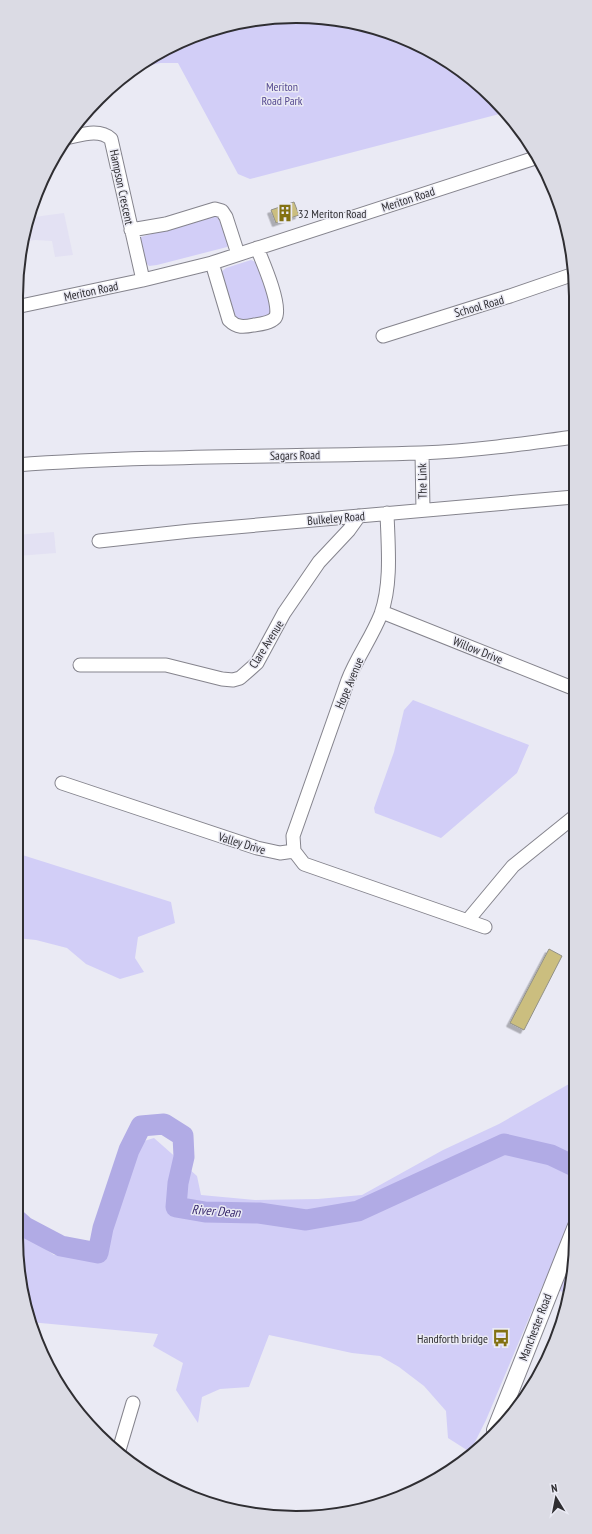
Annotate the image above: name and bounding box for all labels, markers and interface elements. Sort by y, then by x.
park label: Meriton Road Park [262,79,303,108]
street label: Hampson Crescent [107,148,137,227]
street label: Meriton Road [379,183,437,215]
building icon: 32 Meriton Road [275,203,295,223]
place label: 32 Meriton Road [298,206,367,221]
street label: Meriton Road [62,278,120,304]
street label: School Road [452,292,506,320]
street label: Sagars Road [270,447,320,463]
street label: The Link [414,463,430,499]
street label: Bulkeley Road [307,508,365,528]
street label: Clare Avenue [245,617,287,671]
street label: Willow Drive [451,633,505,667]
street label: Hope Avenue [331,655,367,711]
street label: Valley Drive [216,828,268,857]
water label: River Dean [191,1201,242,1221]
street label: Manchester Road [515,1291,555,1363]
bus stop icon: Handforth bridge [491,1328,511,1348]
place label: Handforth bridge [417,1331,488,1346]
north arrow [536,1478,576,1518]
text: N [550,1481,558,1496]

